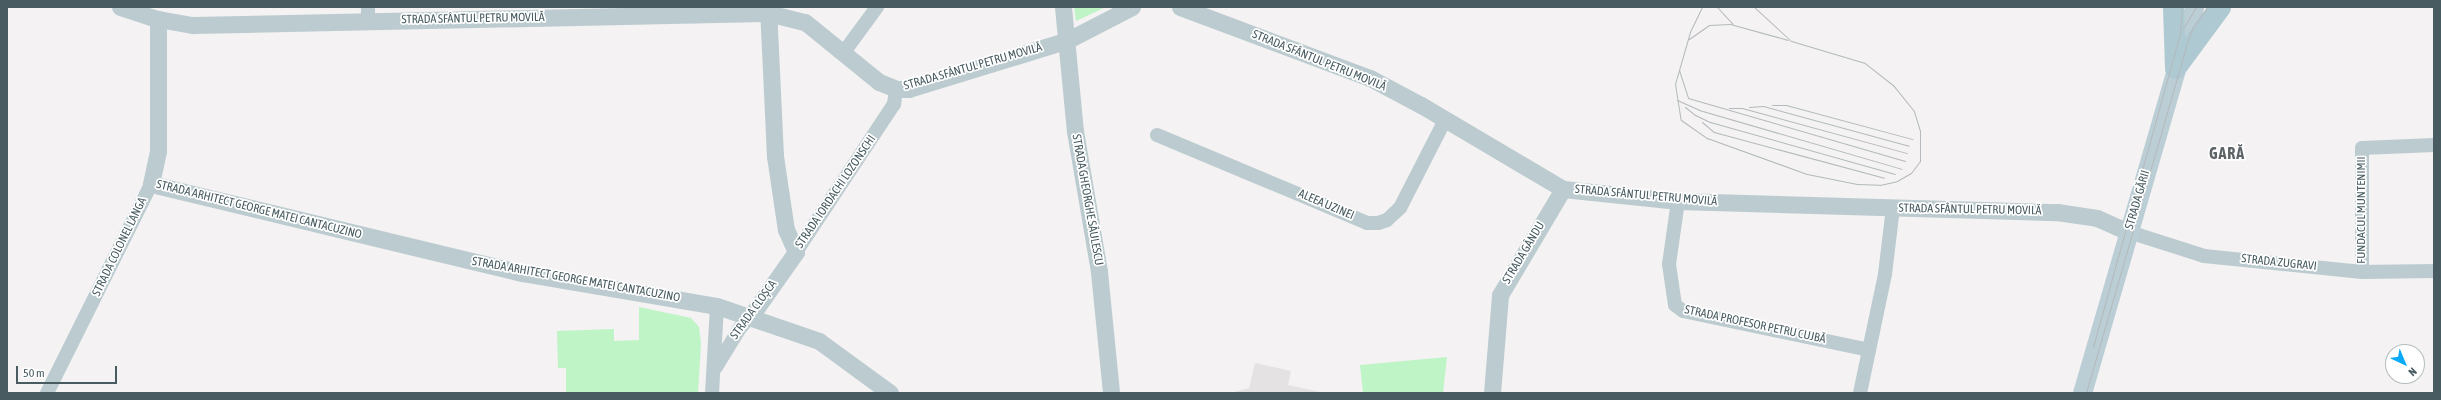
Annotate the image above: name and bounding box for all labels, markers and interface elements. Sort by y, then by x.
street label: STRADA SFÂNTUL PETRU MOVILĂ [401,11,545,27]
street label: STRADA SFÂNTUL PETRU MOVILĂ [1250,28,1388,94]
street label: STRADA SFÂNTUL PETRU MOVILĂ [902,40,1044,94]
street label: STRADA IORDACHI LOZONSCHI [793,133,879,251]
street label: STRADA GHEORGHE SĂULESCU [1068,133,1106,267]
district label: GARĂ [2209,143,2245,163]
street label: FUNDACUL MUNTENIMII [2355,156,2369,264]
street label: STRADA GĂRII [2123,169,2153,231]
street label: STRADA ARHITECT GEORGE MATEI CANTACUZINO [155,177,363,243]
street label: STRADA SFÂNTUL PETRU MOVILĂ [1574,183,1718,209]
street label: ALEEA UZINEI [1296,187,1356,223]
street label: STRADA COLONEL LANGA [90,195,150,299]
street label: STRADA SFÂNTUL PETRU MOVILĂ [1898,202,2042,218]
street label: STRADA GÂNDU [1500,219,1548,287]
street label: STRADA ZUGRAVI [2241,252,2317,274]
street label: STRADA ARHITECT GEORGE MATEI CANTACUZINO [471,255,681,305]
street label: STRADA CLOȘCA [728,278,780,342]
street label: STRADA PROFESOR PETRU CUJBĂ [1683,303,1827,347]
north arrow [2385,344,2425,384]
scale bar [18,358,119,384]
text: N [2406,365,2419,378]
text: 50 m [23,366,45,380]

